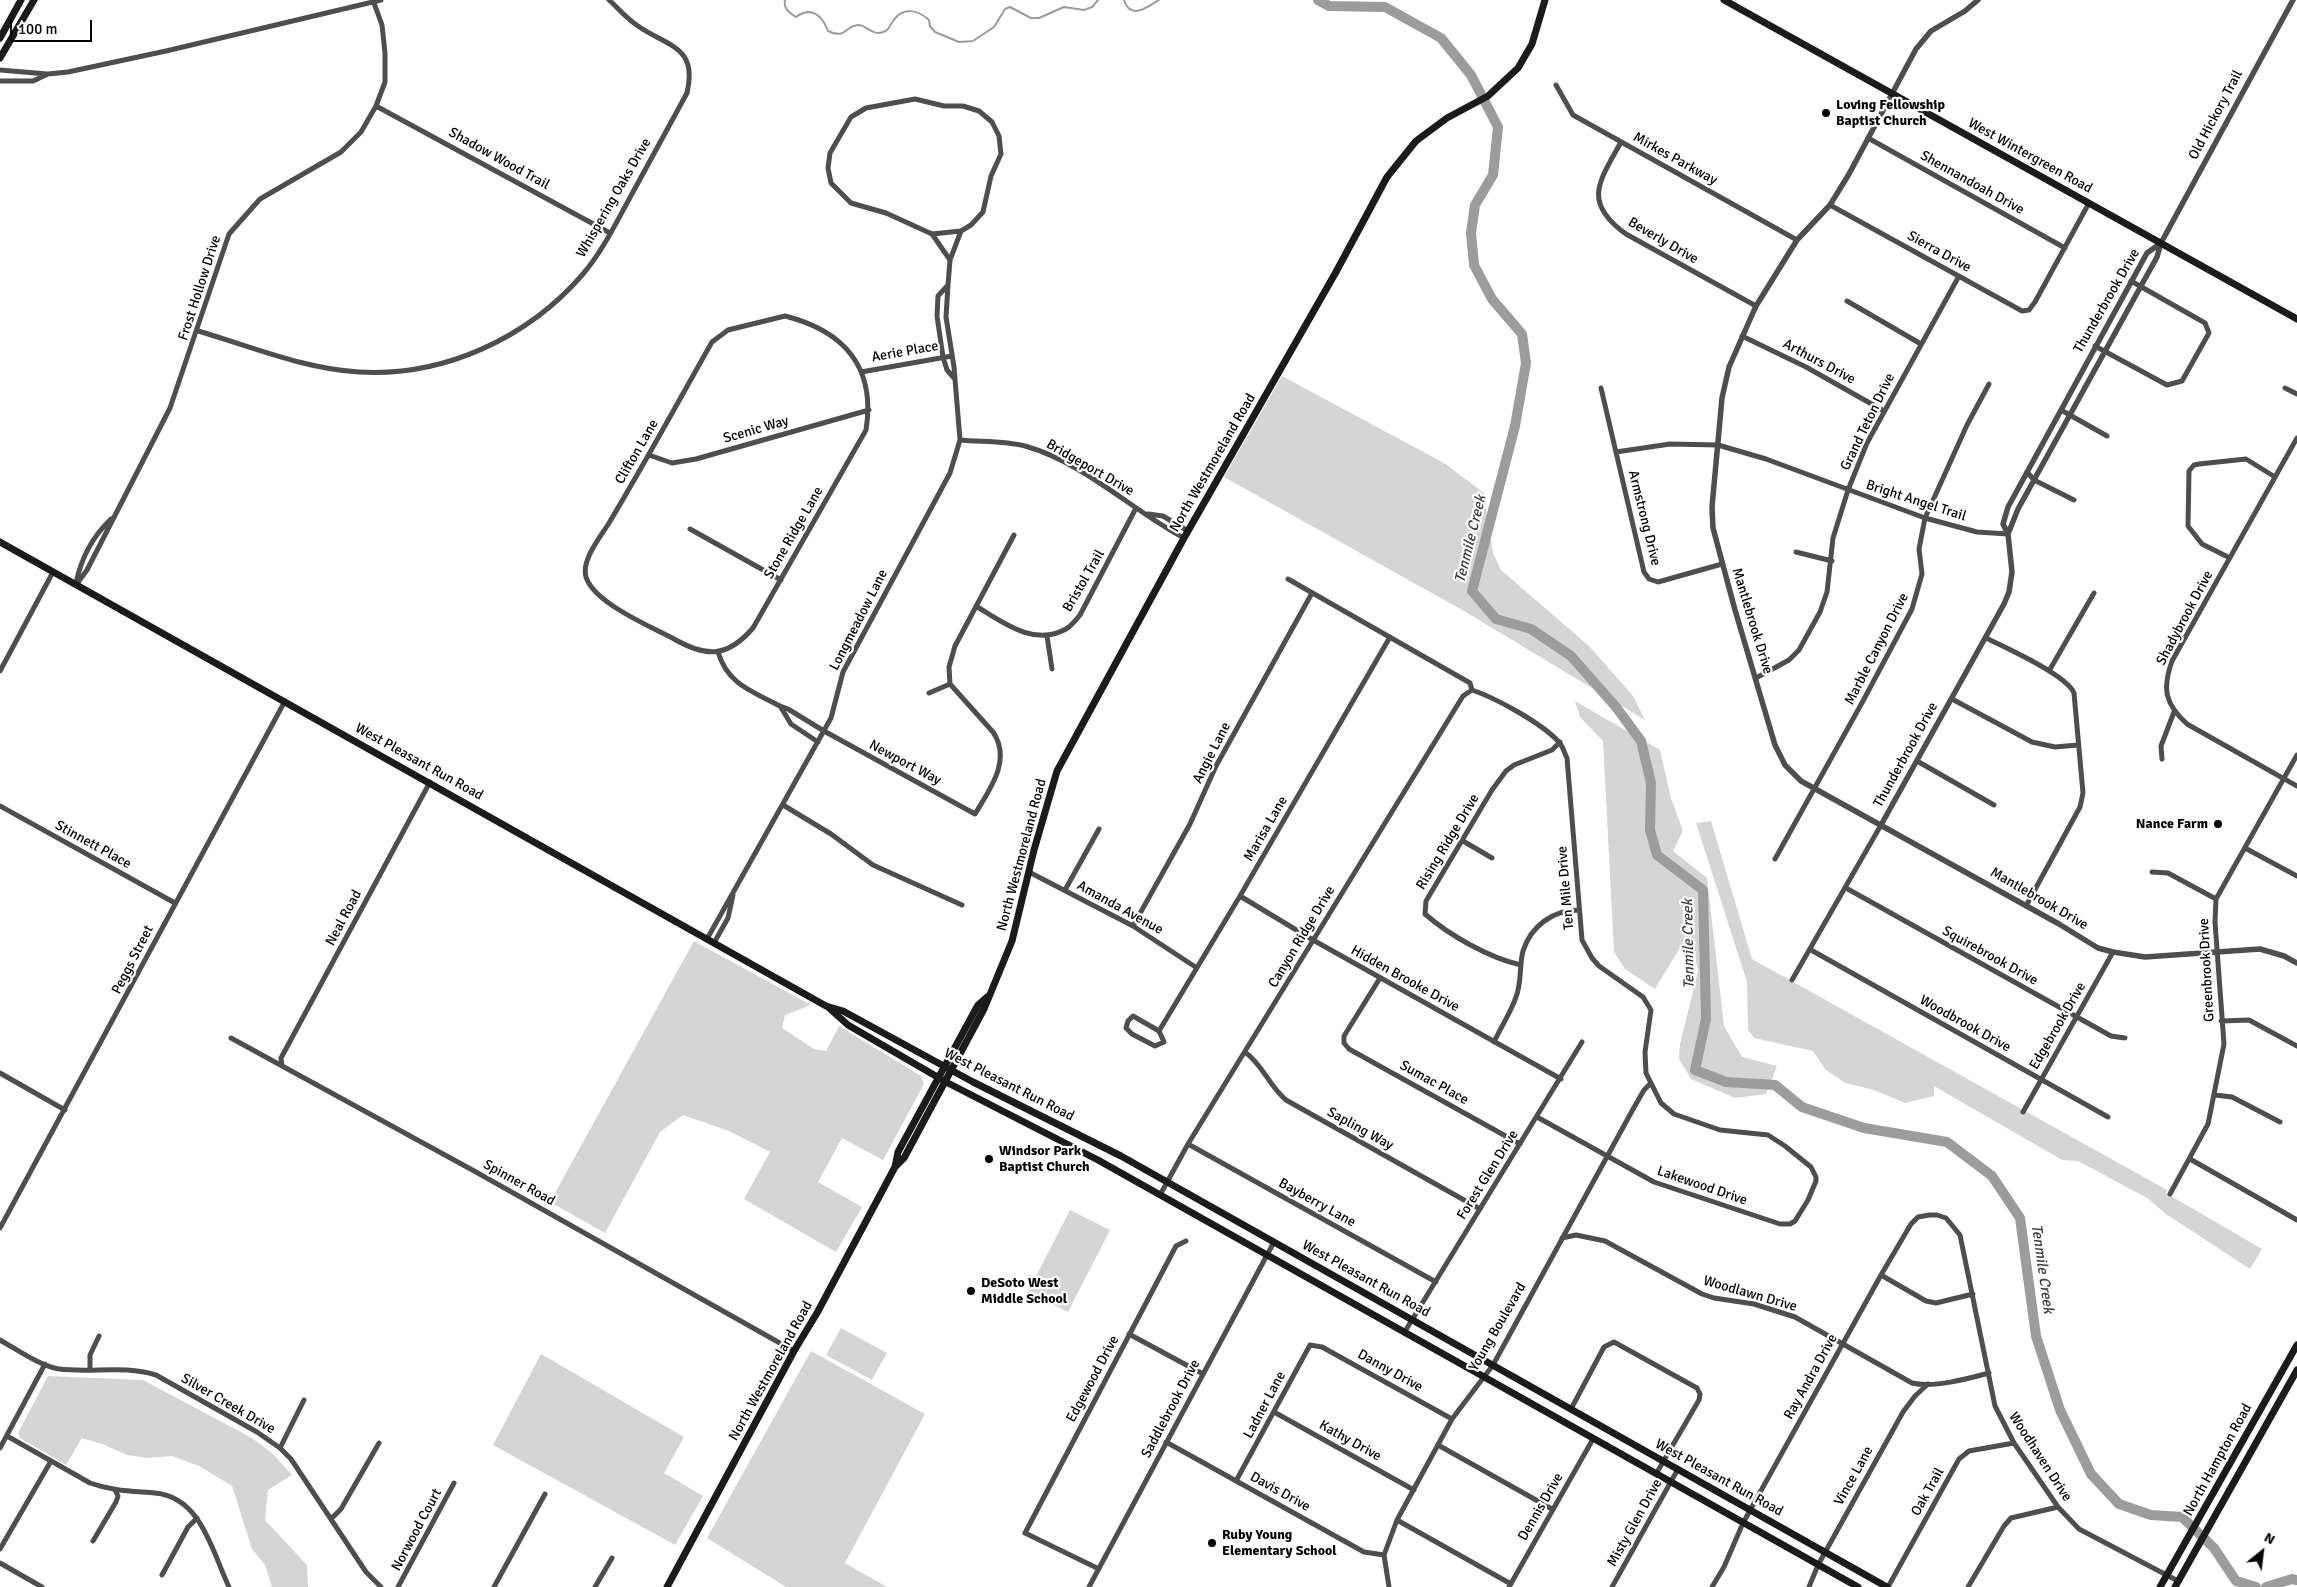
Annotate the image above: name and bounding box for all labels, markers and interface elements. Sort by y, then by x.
scale bar [12,10,95,42]
text: 100 m [18,20,58,38]
street label: Old Hickory Trail [2185,67,2247,163]
place label: Loving Fellowship Baptist Church [1836,97,1945,130]
marker: Loving Fellowship Baptist Church [1820,107,1832,119]
street label: West Wintergreen Road [1965,115,2095,197]
street label: Shadow Wood Trail [446,124,552,194]
street label: Mirkes Parkway [1630,129,1720,189]
street label: Whispering Oaks Drive [573,135,655,261]
street label: Shennandoah Drive [1917,147,2027,219]
street label: Beverly Drive [1625,214,1701,268]
street label: Sierra Drive [1904,228,1974,276]
street label: Frost Hollow Drive [175,233,225,343]
street label: Thunderbrook Drive [2070,246,2144,356]
street label: Arthurs Drive [1780,336,1858,388]
street label: Aerie Place [870,338,940,366]
street label: Grand Teton Drive [1837,371,1899,473]
street label: North Westmoreland Road [1167,391,1259,535]
street label: Scenic Way [721,413,791,447]
street label: Clifton Lane [612,417,662,487]
street label: Bridgeport Drive [1043,436,1137,500]
street label: Armstrong Drive [1624,469,1664,567]
street label: Bright Angel Trail [1864,477,1968,525]
street label: Stone Ridge Lane [761,484,827,582]
water label: Tenmile Creek [1451,493,1491,585]
street label: Bristol Trail [1059,547,1109,615]
street label: Mantlebrook Drive [1728,566,1776,676]
street label: Longmeadow Lane [826,567,892,673]
street label: Shadybrook Drive [2153,568,2217,668]
street label: Marble Canyon Drive [1841,590,1913,708]
street label: Thunderbrook Drive [1870,699,1942,811]
street label: West Pleasant Run Road [352,720,486,804]
street label: Angie Lane [1189,720,1235,786]
street label: Newport Way [866,737,944,789]
street label: North Westmoreland Road [994,777,1050,933]
street label: Rising Ridge Drive [1413,791,1483,893]
street label: Marisa Lane [1241,793,1291,865]
place label: Nance Farm [2136,816,2208,832]
street label: Stinnett Place [52,817,134,873]
marker: Nance Farm [2212,818,2224,830]
street label: Ten Mile Drive [1554,845,1578,931]
street label: Mantlebrook Drive [1987,864,2091,934]
street label: Amanda Avenue [1074,877,1166,939]
street label: Canyon Ridge Drive [1265,883,1339,991]
street label: Neal Road [322,887,366,949]
water label: Tenmile Creek [1679,899,1699,989]
street label: Greenbrook Drive [2196,918,2218,1022]
street label: Peggs Street [108,923,158,997]
street label: Squirebrook Drive [1939,923,2041,989]
street label: Hidden Brooke Drive [1348,942,1462,1016]
street label: Edgebrook Drive [2026,979,2090,1073]
street label: Woodbrook Drive [1917,992,2013,1056]
street label: West Pleasant Run Road [941,1045,1077,1125]
street label: Sumac Place [1397,1057,1471,1109]
street label: Sapling Way [1324,1104,1396,1154]
street label: Forest Glen Drive [1454,1127,1522,1223]
place label: Windsor Park Baptist Church [999,1143,1090,1176]
marker: Windsor Park Baptist Church [983,1153,995,1165]
street label: Spinner Road [480,1156,558,1210]
street label: Lakewood Drive [1655,1163,1749,1209]
street label: Bayberry Lane [1276,1175,1358,1231]
water label: Tenmile Creek [2027,1223,2057,1315]
street label: West Pleasant Run Road [1299,1237,1433,1321]
street label: Woodlawn Drive [1701,1273,1799,1315]
place label: DeSoto West Middle School [981,1275,1067,1308]
street label: Young Boulevard [1466,1280,1530,1374]
marker: DeSoto West Middle School [965,1285,977,1297]
street label: North Westmoreland Road [726,1298,816,1444]
street label: Ray Andra Drive [1781,1331,1841,1423]
street label: Edgewood Drive [1063,1333,1123,1425]
street label: Danny Drive [1354,1346,1426,1396]
street label: Saddlebrook Drive [1138,1357,1204,1461]
street label: Ladner Lane [1240,1369,1290,1441]
street label: Silver Creek Drive [178,1370,278,1438]
street label: North Hampton Road [2180,1401,2256,1519]
street label: Woodhaven Drive [2005,1409,2075,1505]
street label: Kathy Drive [1316,1417,1384,1465]
street label: West Pleasant Run Road [1652,1436,1786,1520]
street label: Vince Lane [1831,1444,1877,1508]
street label: Oak Trail [1908,1465,1948,1519]
street label: Davis Drive [1247,1469,1313,1515]
street label: Dennis Drive [1515,1470,1567,1544]
street label: Misty Glen Drive [1604,1476,1666,1570]
street label: Norwood Court [388,1486,446,1574]
place label: Ruby Young Elementary School [1222,1527,1337,1560]
north arrow [2237,1527,2287,1577]
text: N [2261,1529,2278,1548]
marker: Ruby Young Elementary School [1206,1537,1218,1549]

